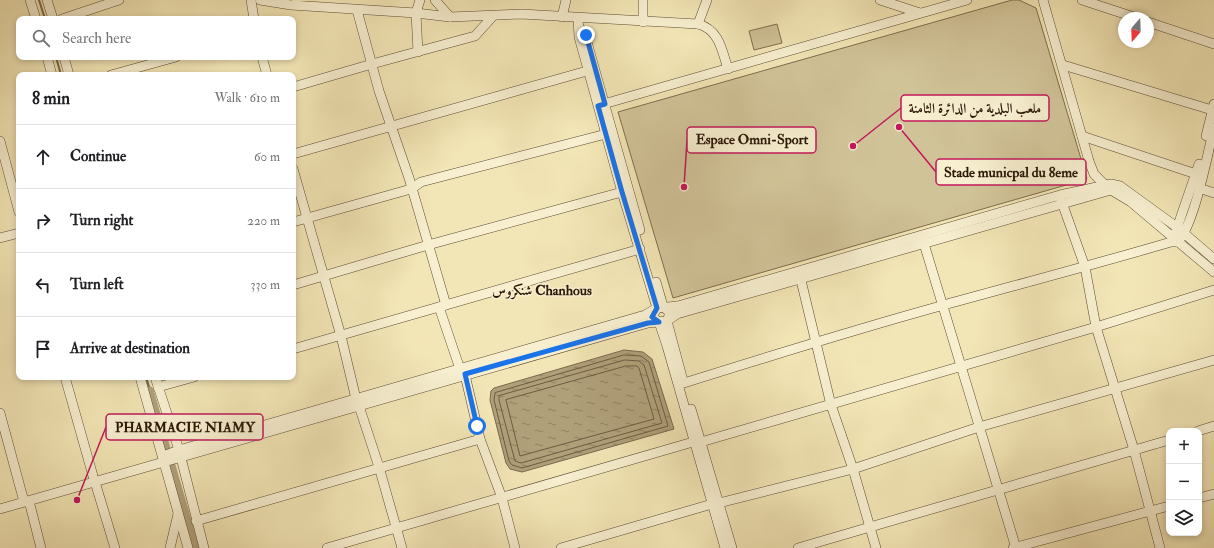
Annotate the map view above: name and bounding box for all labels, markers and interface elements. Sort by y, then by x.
north arrow [1118,12,1154,48]
search box [16,16,296,60]
route end [577,26,595,44]
icon: search [30,27,52,49]
text: Search here [62,29,131,48]
text: 8 min [32,88,70,109]
text: Walk · 610 m [214,90,280,106]
callout: ملعب البلدية من الدائرة الثامنة [901,95,1049,121]
text: ملعب البلدية من الدائرة الثامنة [909,100,1041,118]
callout: Espace Omni-Sport [687,127,816,153]
text: Espace Omni-Sport [696,131,809,149]
icon: ahead [32,146,54,168]
text: Continue [70,147,126,166]
text: 60 m [254,149,280,165]
callout: Stade municpal du 8eme [936,159,1086,185]
text: Stade municpal du 8eme [944,164,1078,182]
icon: right [32,210,54,232]
text: Turn right [70,211,133,230]
text: 220 m [247,213,280,229]
icon: left [32,274,54,296]
text: Turn left [70,275,124,294]
text: 330 m [251,277,280,293]
district label: شنكروس Chanhous [492,282,592,300]
icon: arrive [32,338,54,360]
text: Arrive at destination [70,339,190,358]
callout: PHARMACIE NIAMY [106,414,263,440]
route start [468,417,486,435]
text: PHARMACIE NIAMY [115,419,256,436]
map controls [1166,428,1202,536]
button: + [1166,428,1202,464]
button: − [1166,464,1202,500]
button: layers [1166,500,1202,536]

